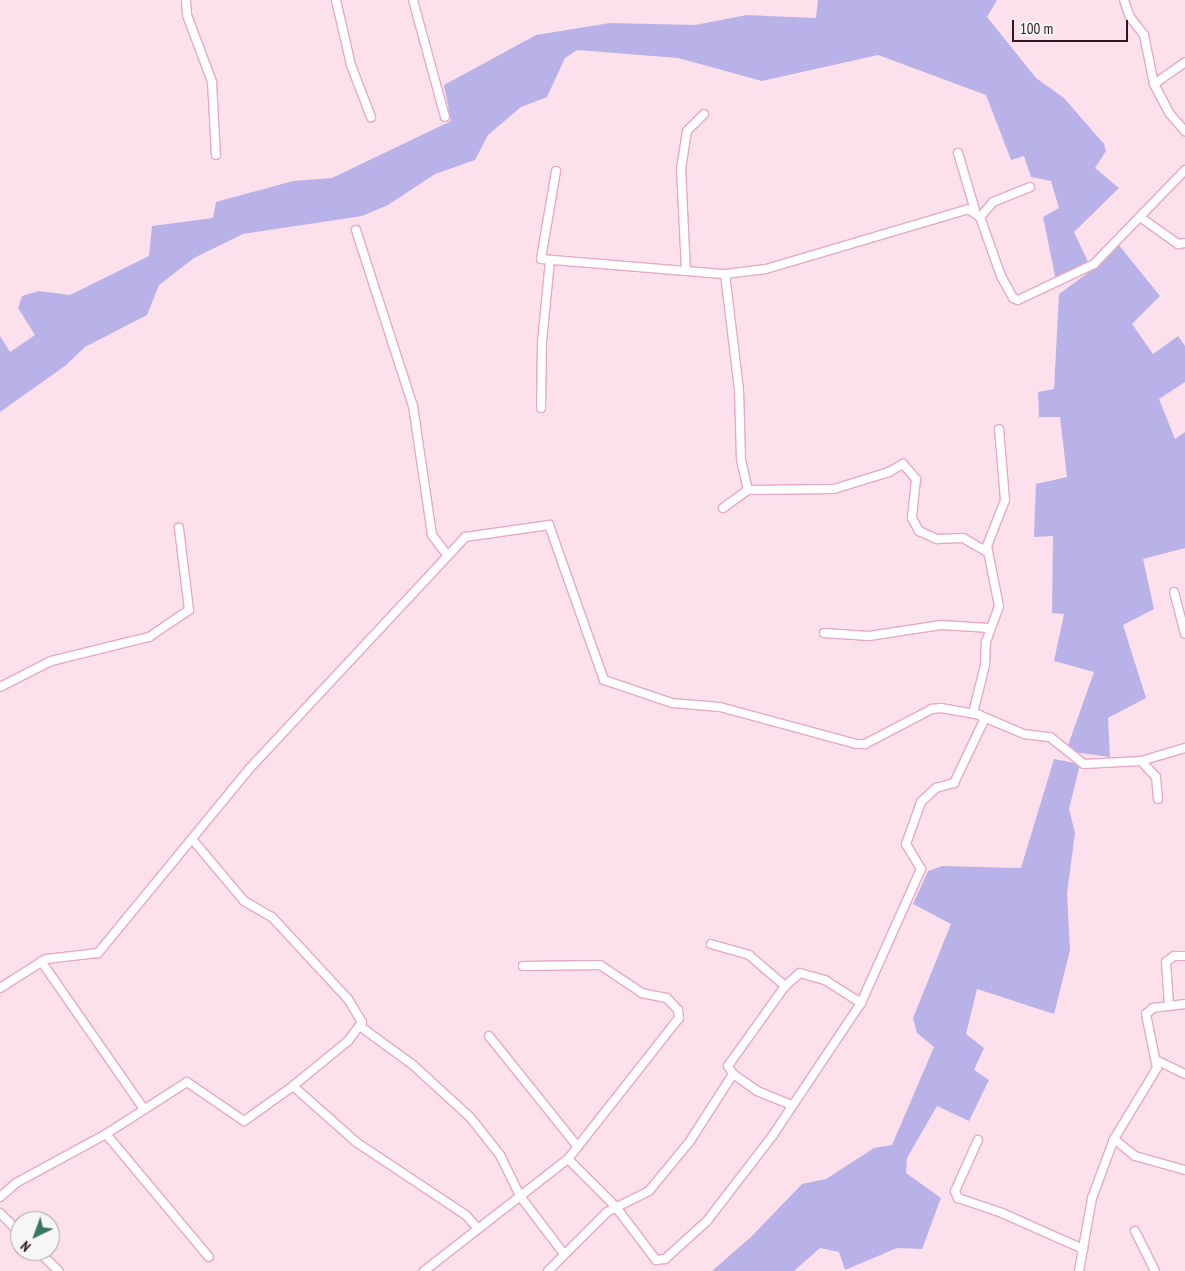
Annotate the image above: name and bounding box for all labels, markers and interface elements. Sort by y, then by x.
scale bar [1015,10,1131,42]
text: 100 m [1020,19,1053,38]
north arrow [10,1211,60,1261]
text: N [17,1237,34,1256]

